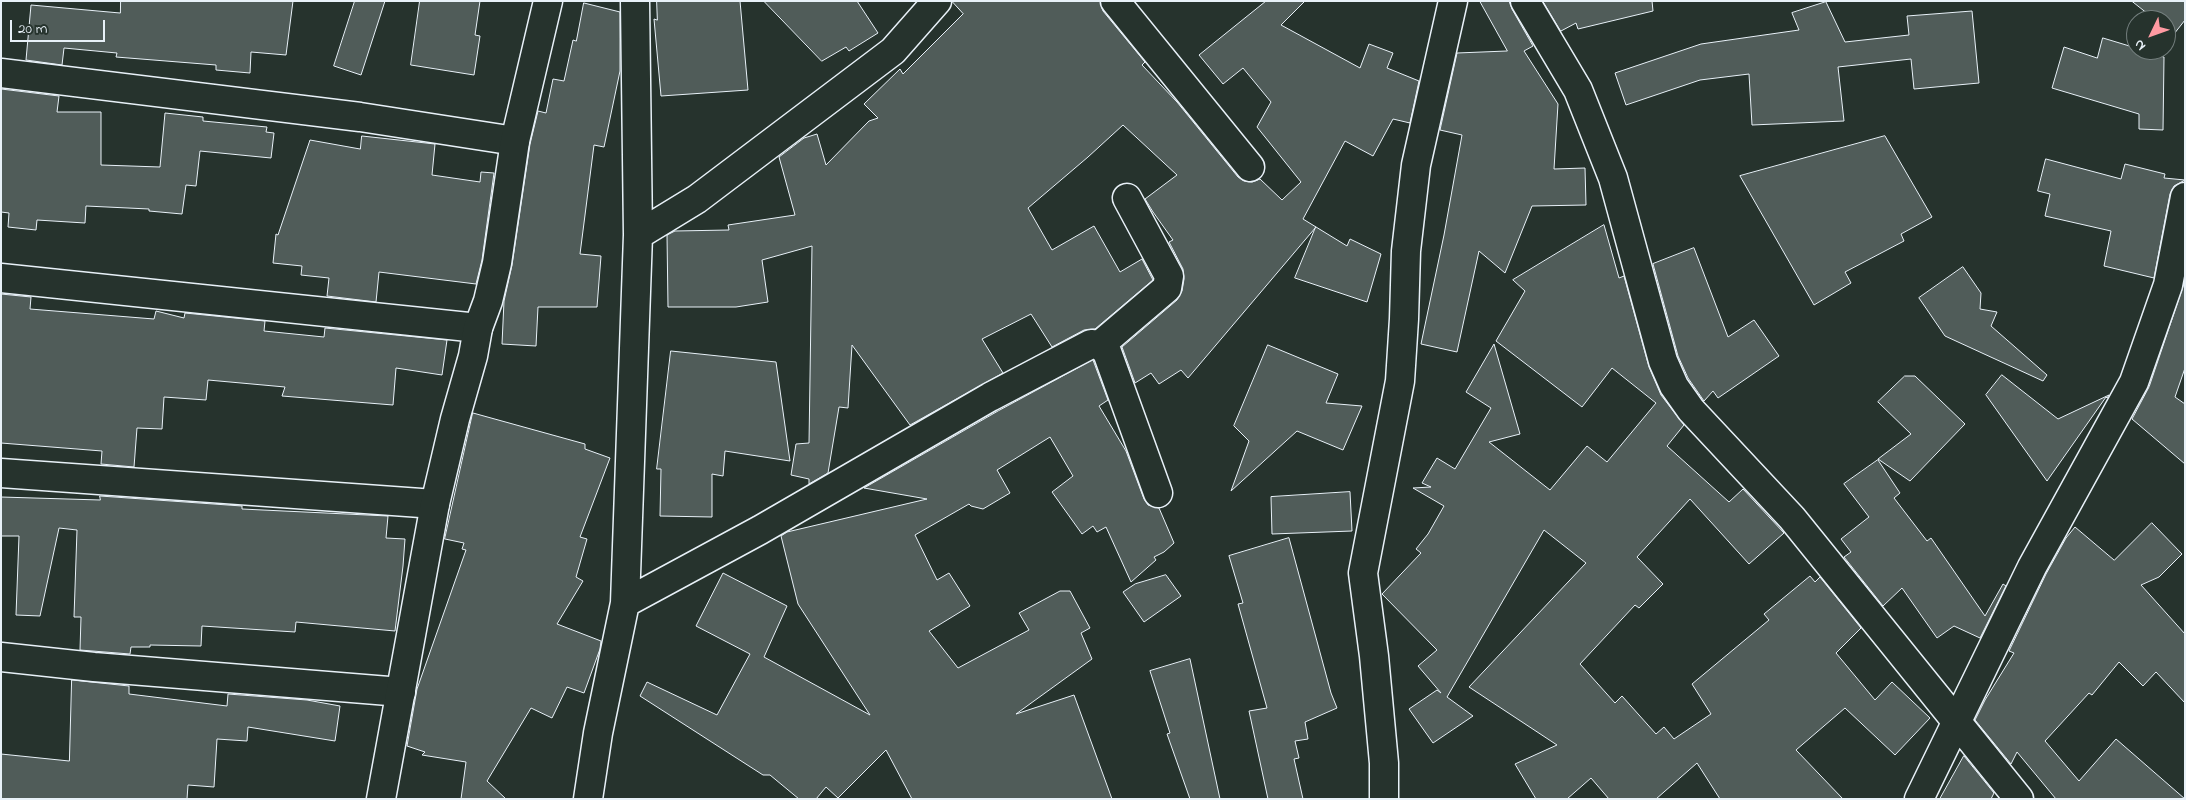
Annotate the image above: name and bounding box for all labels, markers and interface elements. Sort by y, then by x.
scale bar [12,10,108,42]
north arrow [2126,10,2176,60]
text: 20 m [18,18,47,40]
text: N [2129,34,2151,55]

